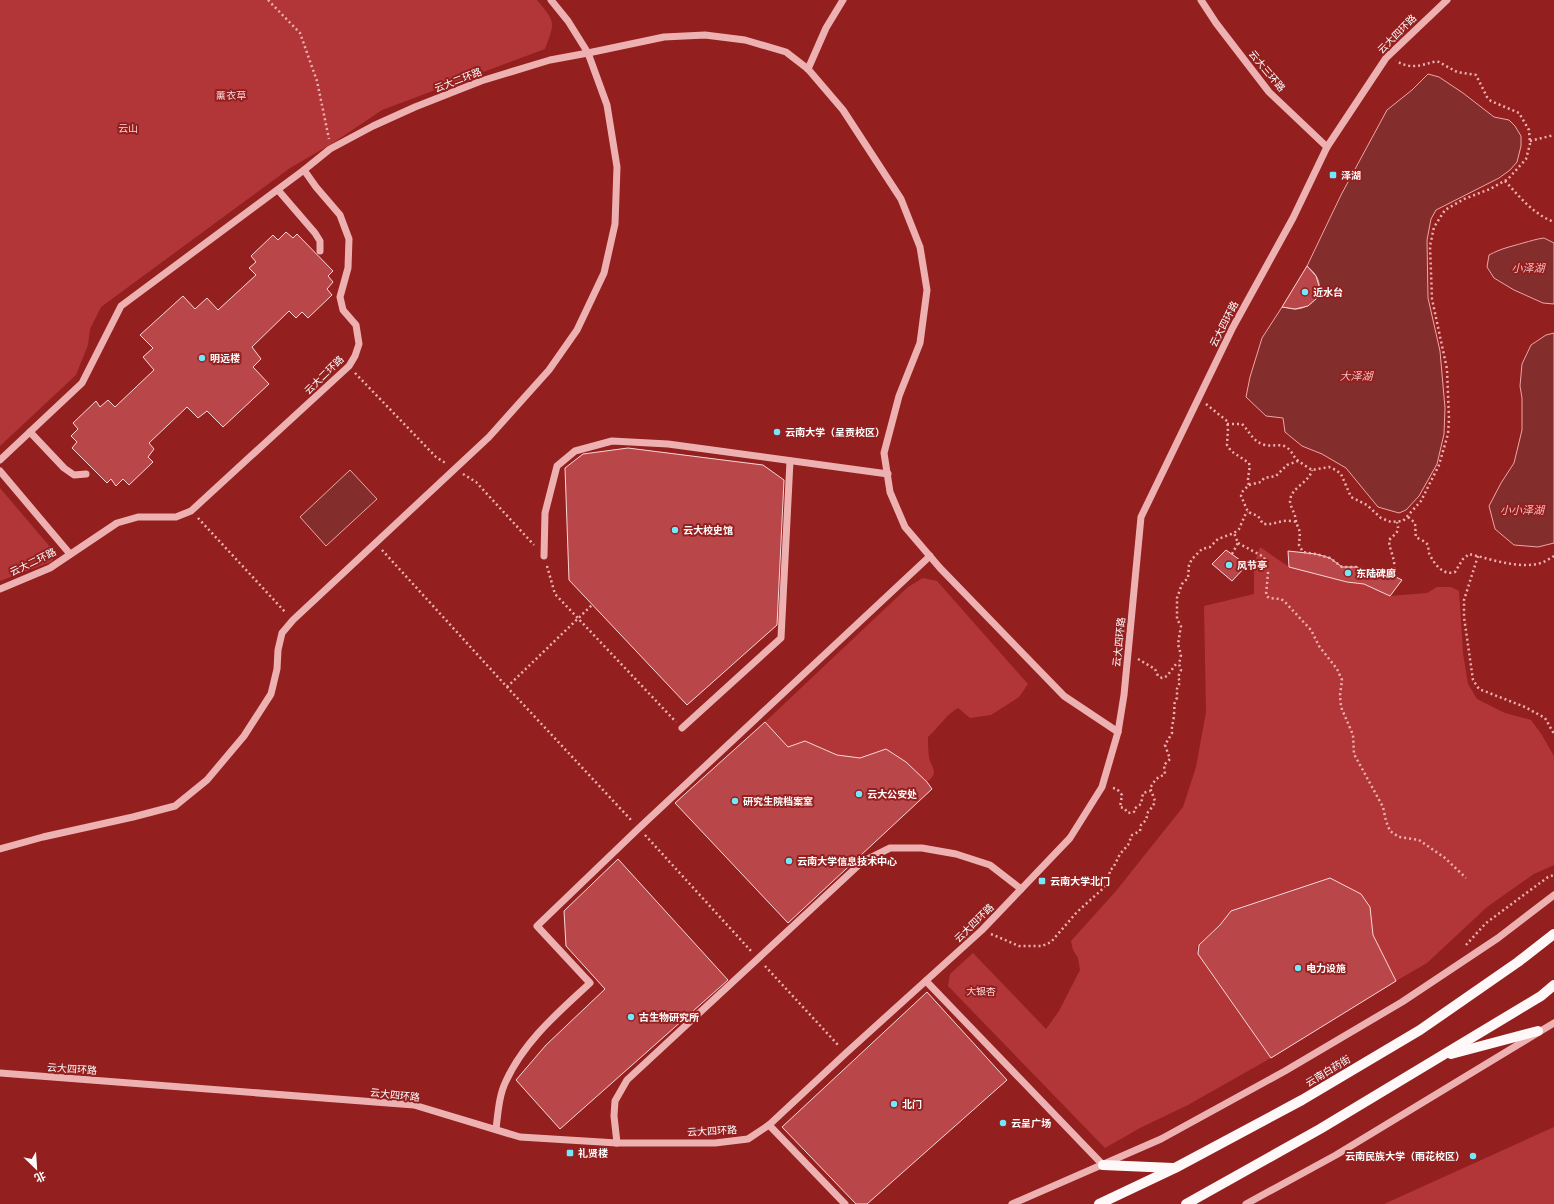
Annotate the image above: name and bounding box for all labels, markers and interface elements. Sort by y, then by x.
street label: 云大四环路 [1375,12,1419,56]
street label: 云大三环路 [1247,48,1287,94]
street label: 云大二环路 [433,66,483,94]
park label: 薰衣草 [216,90,246,101]
park label: 云山 [118,123,138,134]
marker: 泽湖 [1328,170,1338,180]
place label: 泽湖 [1341,170,1361,181]
water label: 小泽湖 [1512,262,1546,275]
marker: 近水台 [1300,287,1310,297]
place label: 近水台 [1313,287,1343,298]
street label: 云大四环路 [1208,299,1240,349]
marker: 明远楼 [197,353,207,363]
place label: 明远楼 [210,353,240,364]
street label: 云大二环路 [302,354,346,396]
water label: 大泽湖 [1340,370,1374,383]
place label: 云南大学（呈贡校区） [785,426,885,438]
marker: 云南大学（呈贡校区） [772,427,782,437]
water label: 小小泽湖 [1500,504,1546,517]
place label: 云大校史馆 [683,524,733,536]
marker: 云大校史馆 [670,525,680,535]
street label: 云大二环路 [8,546,58,578]
marker: 风节亭 [1224,560,1234,570]
place label: 风节亭 [1237,560,1267,571]
marker: 东陆碑廊 [1343,568,1353,578]
place label: 东陆碑廊 [1356,568,1396,579]
street label: 云大四环路 [1111,617,1127,667]
marker: 云大公安处 [854,789,864,799]
place label: 云大公安处 [867,789,917,800]
marker: 研究生院档案室 [730,796,740,806]
place label: 研究生院档案室 [743,796,813,807]
marker: 云南大学信息技术中心 [784,856,794,866]
place label: 云南大学信息技术中心 [797,856,897,867]
marker: 云南大学北门 [1037,876,1047,886]
place label: 云南大学北门 [1050,876,1110,887]
street label: 云大四环路 [952,902,996,944]
marker: 电力设施 [1293,963,1303,973]
place label: 电力设施 [1306,963,1346,974]
park label: 大银杏 [966,986,996,997]
marker: 古生物研究所 [626,1012,636,1022]
place label: 古生物研究所 [639,1012,699,1023]
street label: 云南白药街 [1304,1053,1352,1089]
street label: 云大四环路 [47,1062,97,1076]
street label: 云大四环路 [370,1087,420,1103]
marker: 北门 [889,1099,899,1109]
place label: 北门 [902,1099,922,1110]
marker: 云呈广场 [998,1118,1008,1128]
place label: 云呈广场 [1011,1118,1051,1129]
street label: 云大四环路 [687,1124,737,1138]
place label: 礼贤楼 [578,1147,608,1159]
north arrow [16,1148,56,1188]
marker: 礼贤楼 [565,1148,575,1158]
place label: 云南民族大学（雨花校区） [1345,1150,1465,1162]
marker: 云南民族大学（雨花校区） [1468,1151,1478,1161]
text: 北 [32,1168,48,1185]

